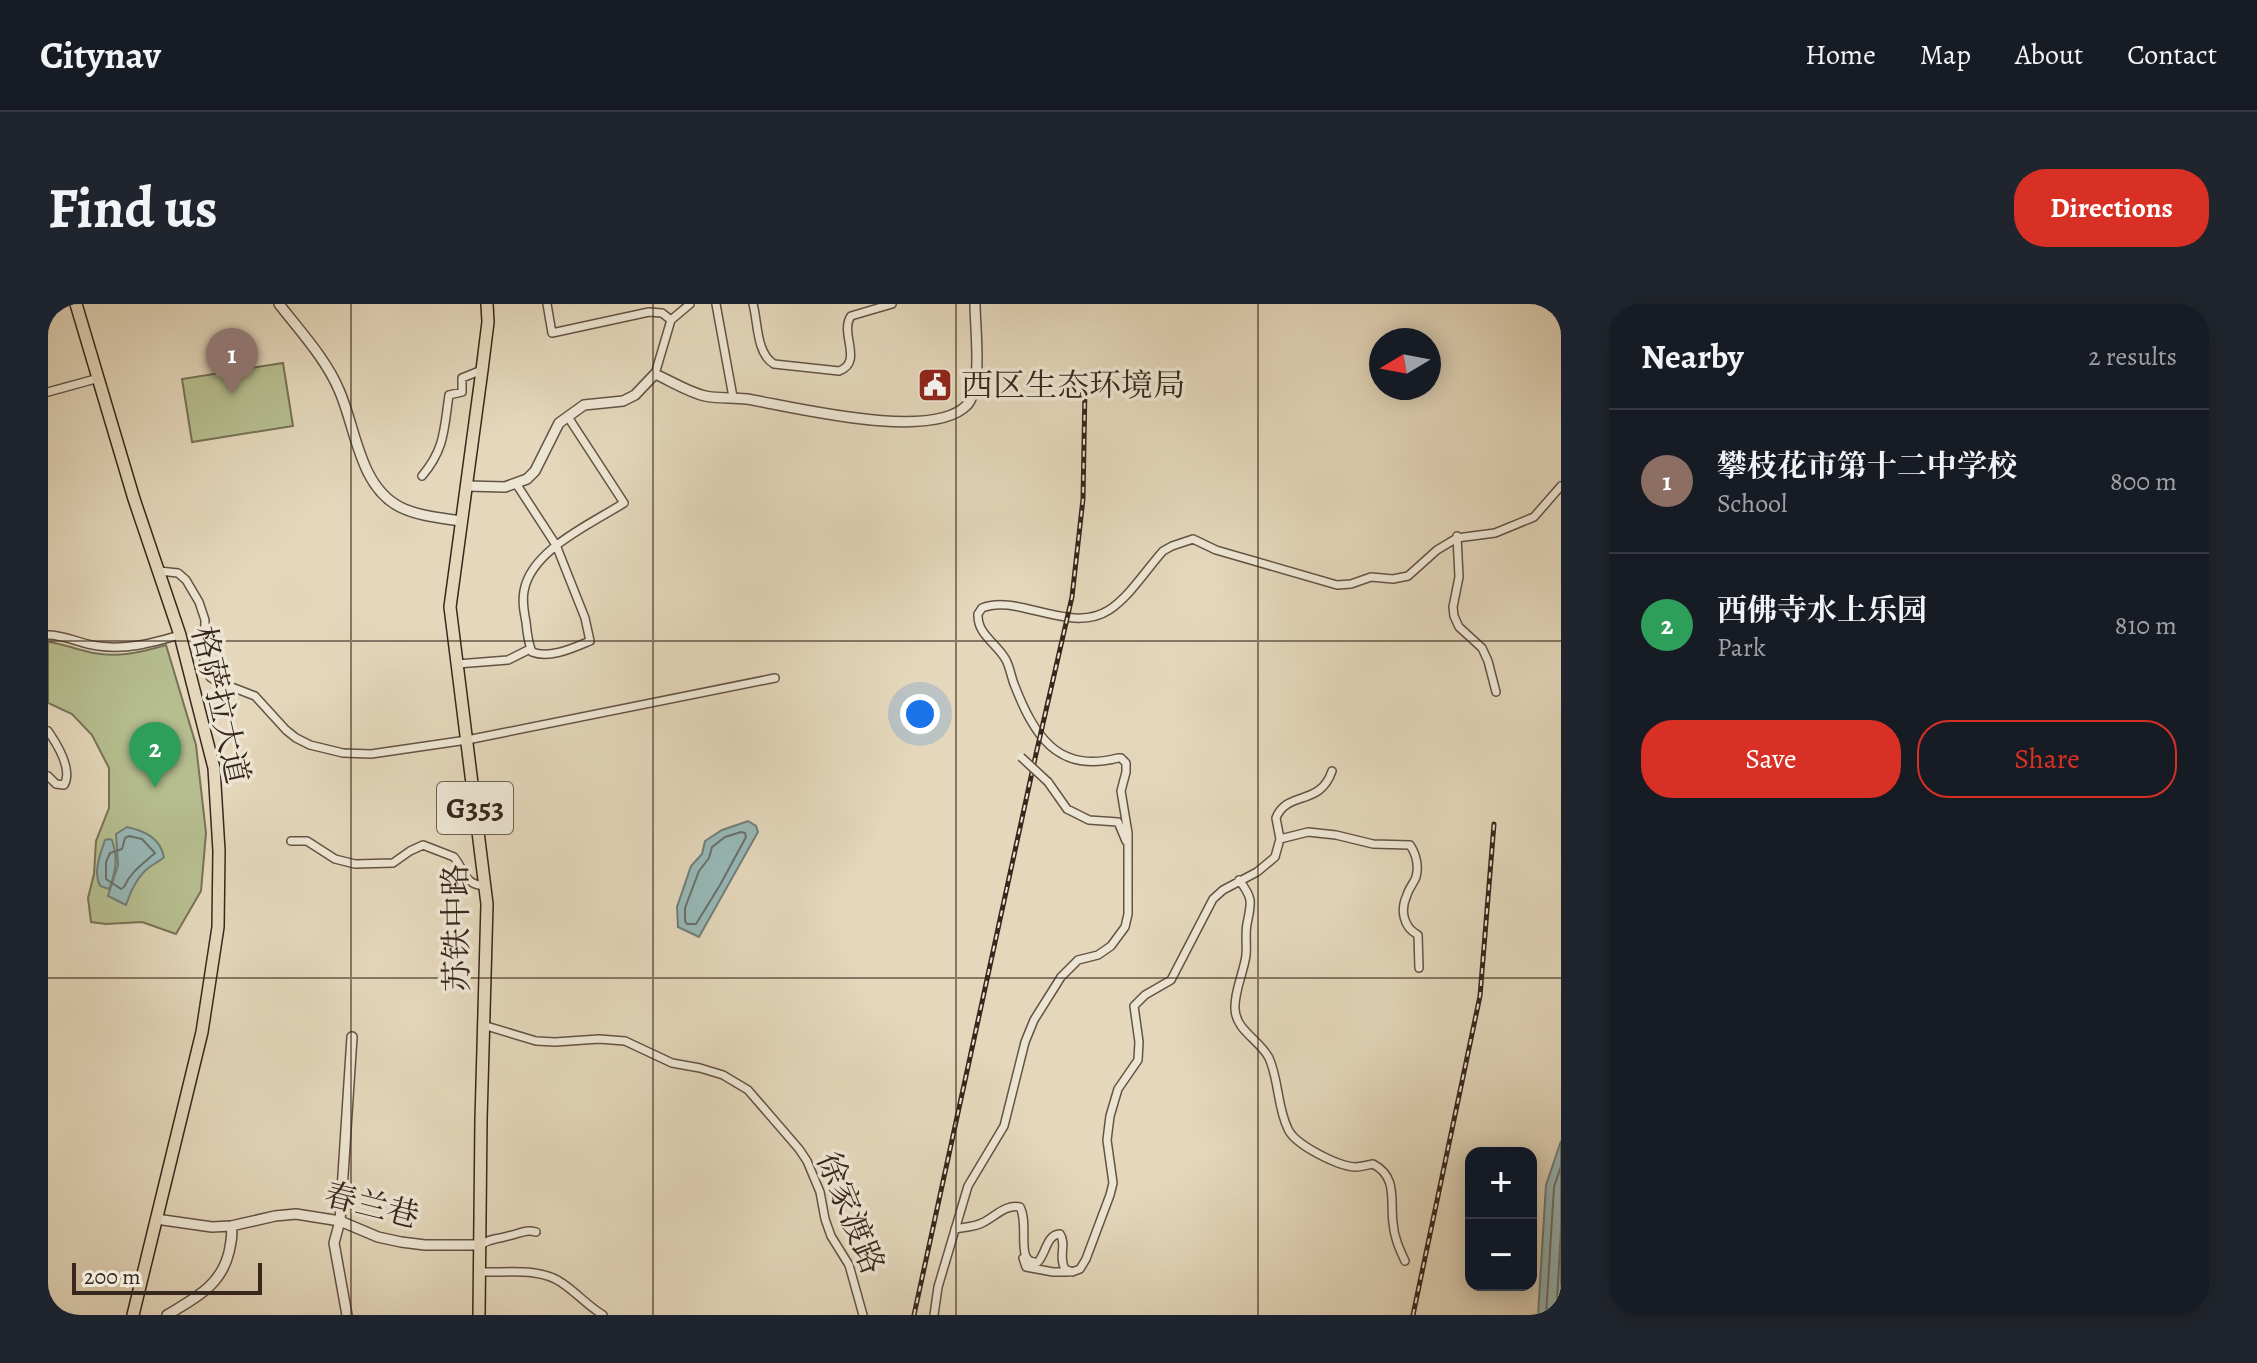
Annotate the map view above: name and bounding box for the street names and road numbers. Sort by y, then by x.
street label: 格萨拉大道 [182,622,260,788]
road number: G353 [437,782,513,834]
street label: 苏铁中路 [433,864,479,992]
street label: 徐家渡路 [807,1145,895,1281]
street label: 春兰巷 [320,1172,424,1238]

